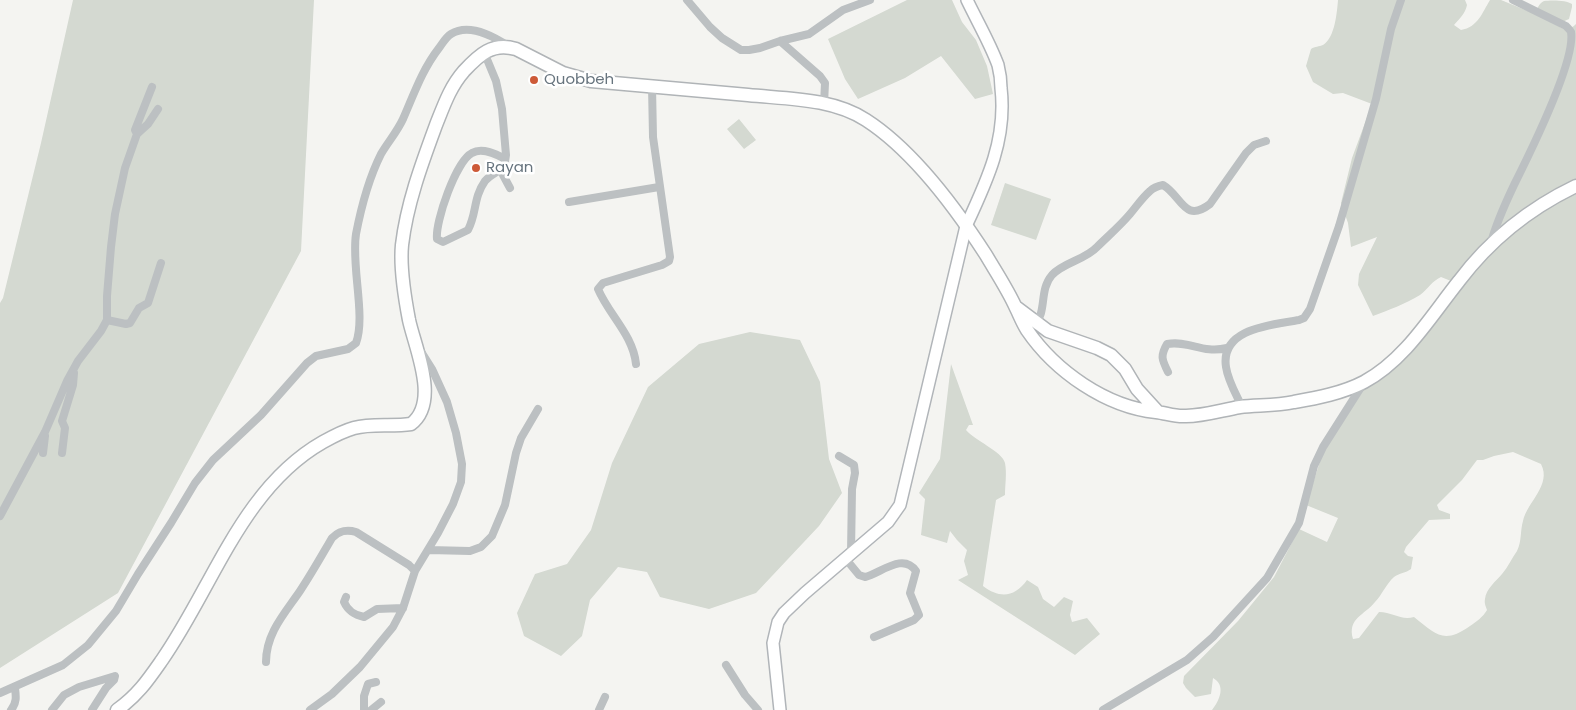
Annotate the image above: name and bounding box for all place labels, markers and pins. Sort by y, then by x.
place label: Quobbeh [544,71,614,89]
marker: Quobbeh [528,74,540,86]
place label: Rayan [486,159,533,177]
marker: Rayan [470,162,482,174]

